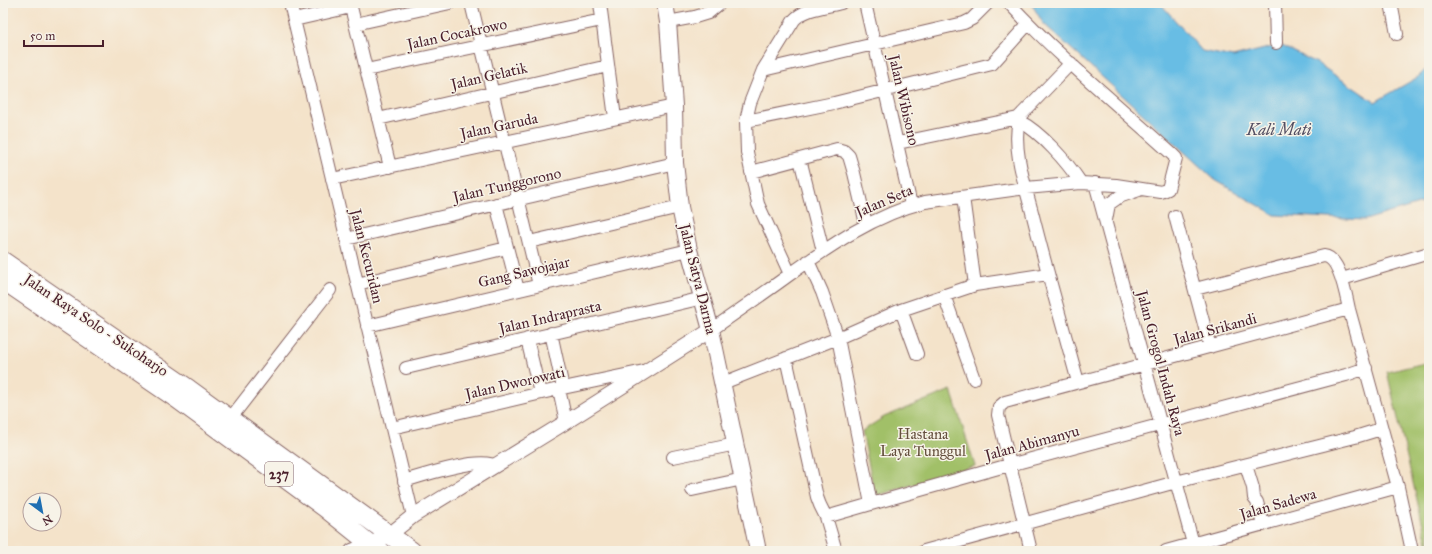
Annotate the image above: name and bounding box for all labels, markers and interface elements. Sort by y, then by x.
street label: Jalan Cocakrowo [403,15,509,55]
scale bar [24,22,103,48]
text: 50 m [30,29,55,43]
street label: Jalan Wibisono [883,51,923,148]
street label: Jalan Gelatik [447,58,529,95]
street label: Jalan Garuda [457,109,540,144]
water label: Kali Mati [1246,120,1312,139]
street label: Jalan Tunggorono [449,164,563,208]
street label: Jalan Seta [851,181,916,223]
street label: Jalan Kecuridan [345,205,387,305]
street label: Jalan Satya Darma [674,220,721,337]
street label: Gang Sawojajar [476,253,572,291]
street label: Jalan Raya Solo - Sukoharjo [18,269,172,381]
street label: Jalan Grogol Indah Raya [1131,286,1189,439]
street label: Jalan Indraprasta [495,296,604,339]
street label: Jalan Srikandi [1170,309,1259,350]
street label: Jalan Dworowati [461,363,567,405]
street label: Jalan Abimanyu [981,422,1081,466]
park label: Hastana Laya Tunggul [880,425,967,460]
road number: 237 [265,462,293,486]
street label: Jalan Sadewa [1236,484,1319,525]
north arrow [22,492,62,532]
text: N [39,512,54,528]

